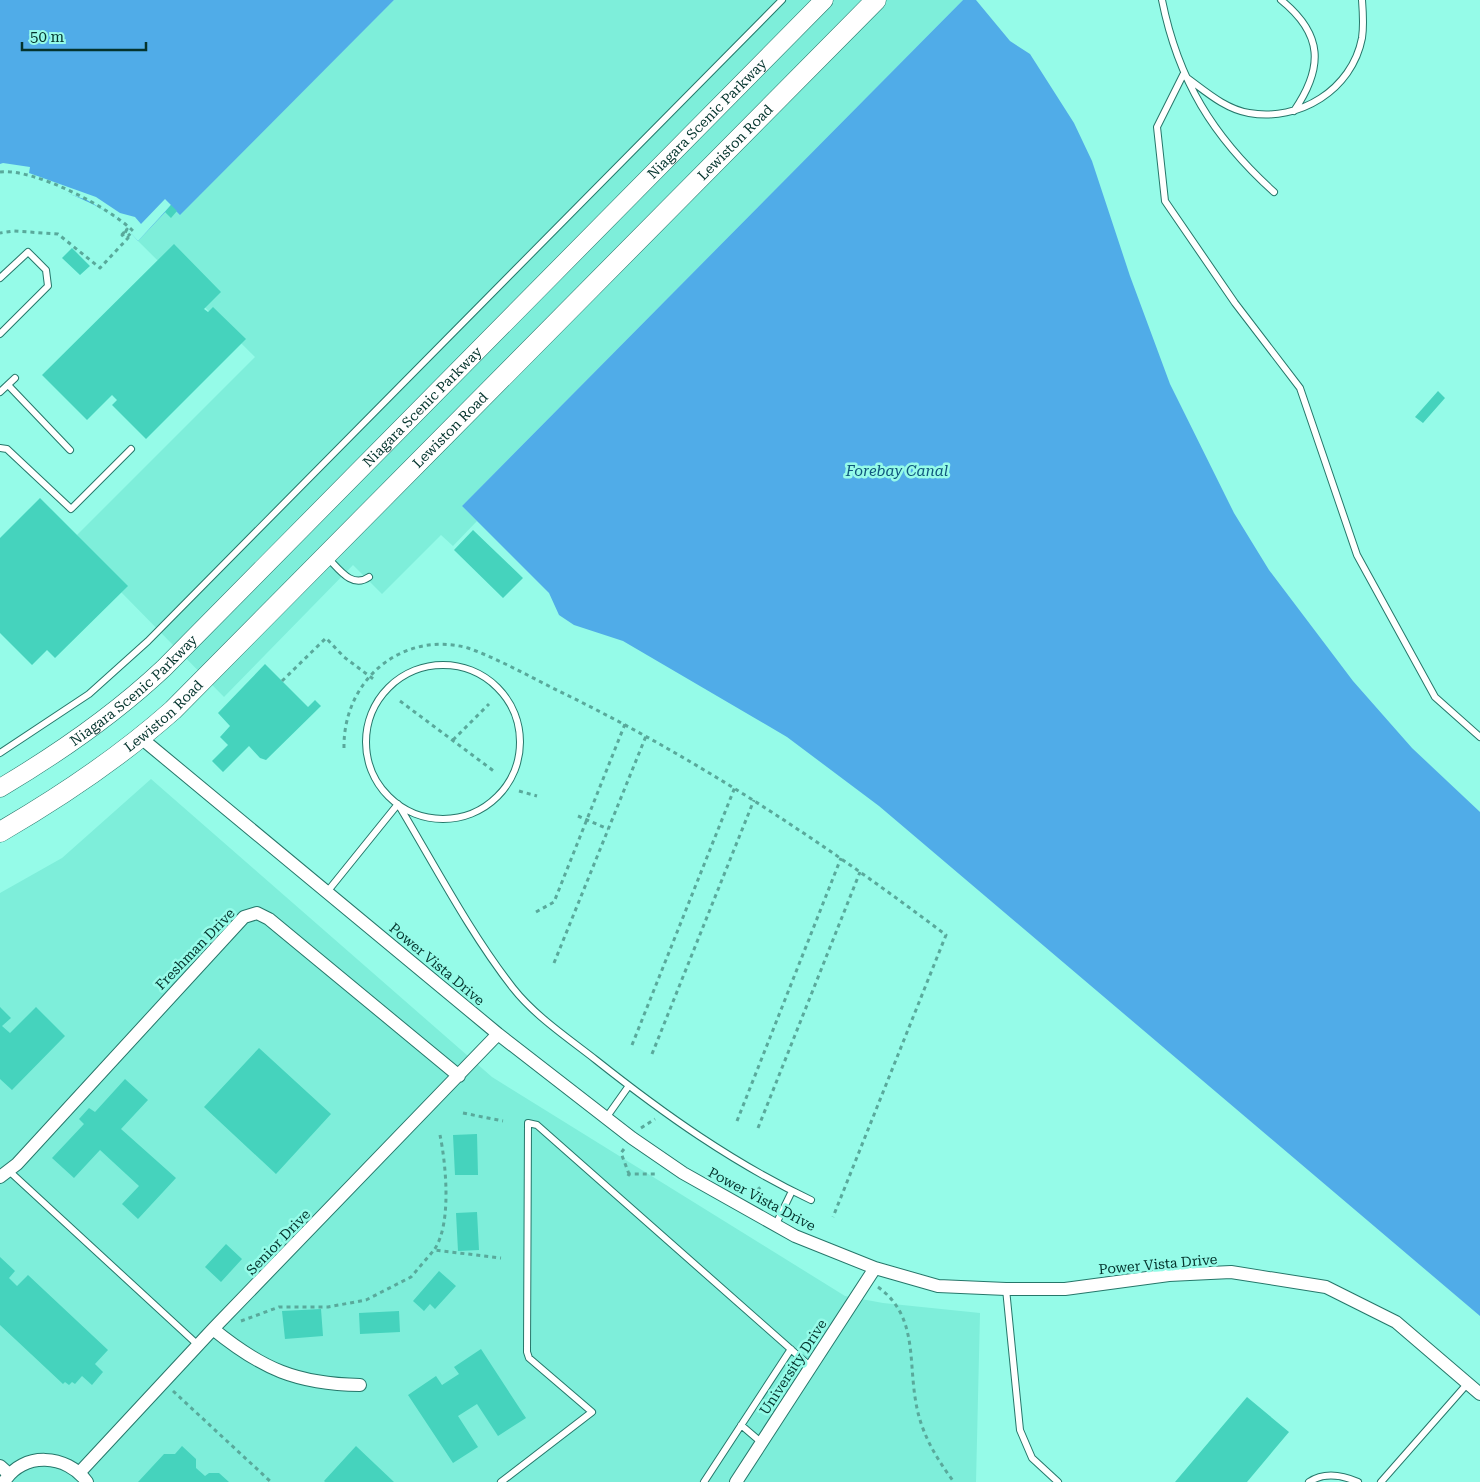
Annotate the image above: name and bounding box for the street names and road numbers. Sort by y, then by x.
street label: Niagara Scenic Parkway [644,55,770,182]
street label: Lewiston Road [694,101,776,183]
street label: Niagara Scenic Parkway [359,343,485,470]
street label: Lewiston Road [409,389,491,471]
street label: Niagara Scenic Parkway [67,631,201,749]
street label: Lewiston Road [121,677,206,755]
street label: Freshman Drive [152,905,238,993]
street label: Power Vista Drive [386,920,488,1009]
street label: Power Vista Drive [706,1164,819,1234]
street label: Senior Drive [243,1206,313,1278]
street label: Power Vista Drive [1098,1251,1218,1277]
street label: University Drive [756,1316,830,1418]

